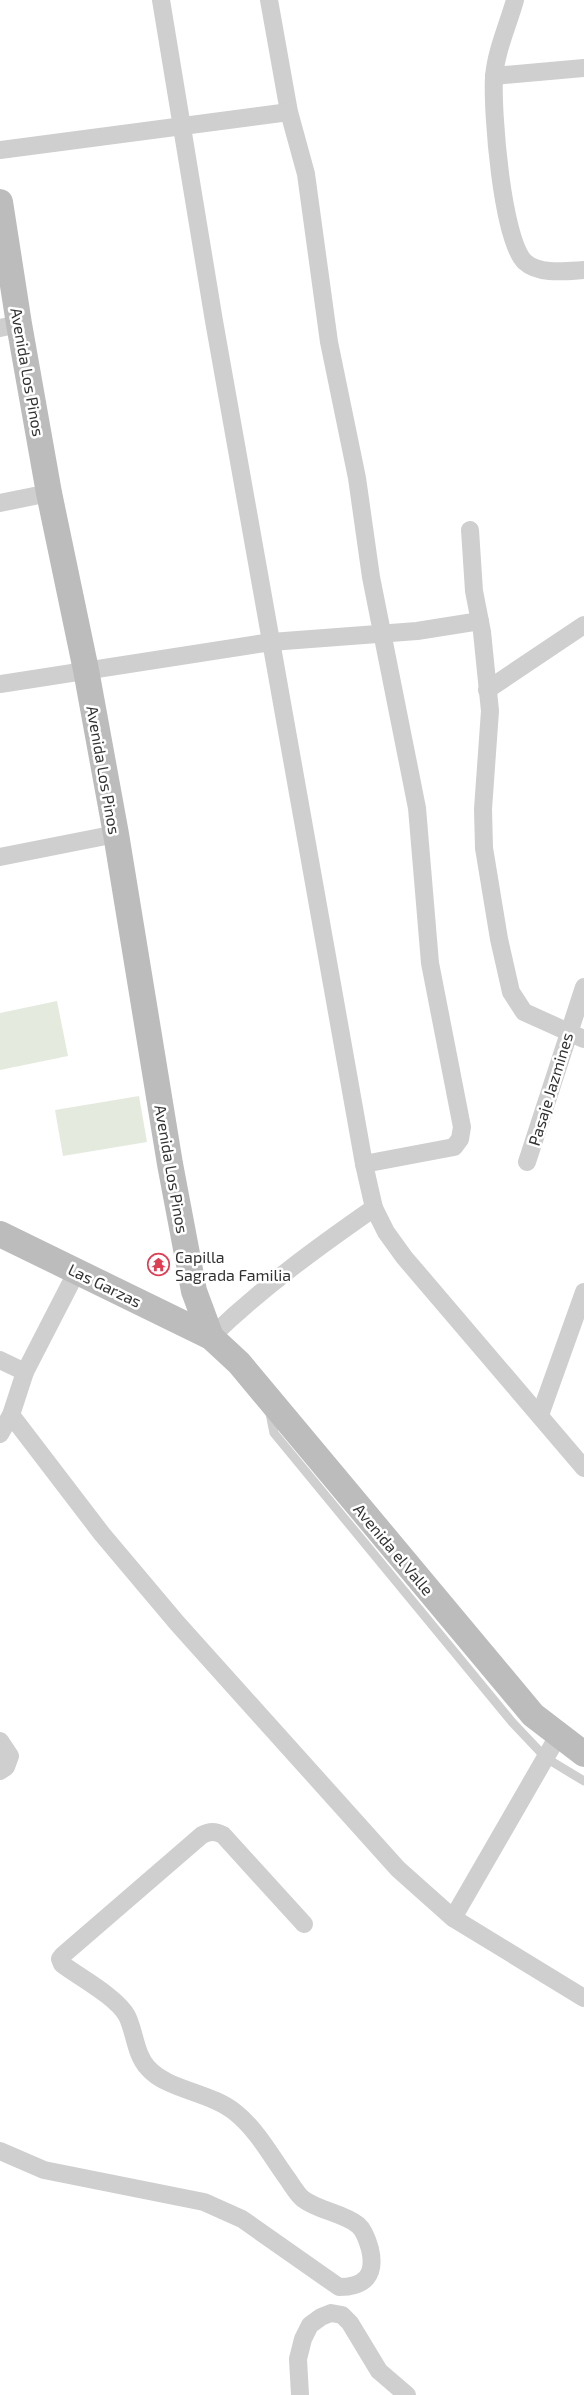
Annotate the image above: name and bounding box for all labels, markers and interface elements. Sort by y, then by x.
street label: Avenida Los Pinos [7,306,49,438]
street label: Avenida Los Pinos [83,704,125,836]
street label: Pasaje Jazmines [524,1030,577,1148]
street label: Avenida Los Pinos [151,1103,193,1235]
place label: Capilla Sagrada Familia [175,1247,291,1284]
temple icon: Capilla Sagrada Familia [147,1253,171,1277]
street label: Las Garzas [65,1259,145,1311]
street label: Avenida el Valle [350,1499,438,1599]

